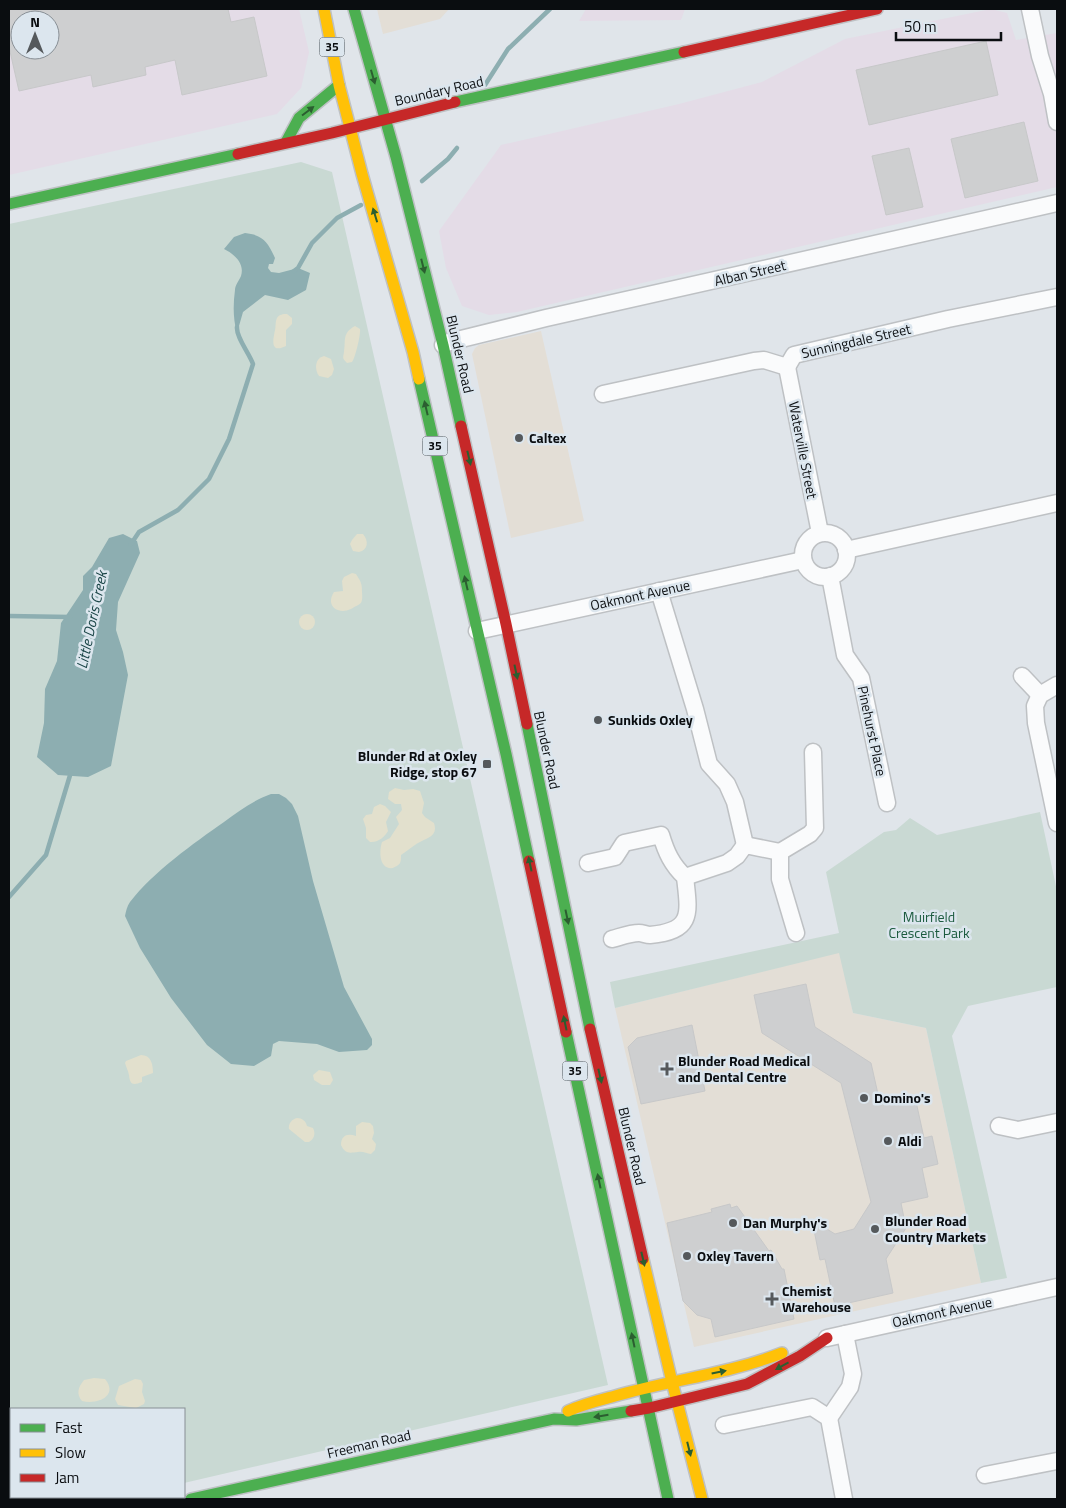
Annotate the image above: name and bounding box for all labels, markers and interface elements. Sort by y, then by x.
north arrow [10,10,60,60]
scale bar [896,10,1001,42]
text: N [30,11,40,32]
text: 50 m [904,15,937,38]
road number: 35 [320,38,344,56]
one-way arrow [369,69,377,84]
street label: Boundary Road [392,70,485,111]
one-way arrow [301,105,314,116]
one-way arrow [370,207,378,222]
street label: Alban Street [712,254,788,291]
one-way arrow [420,259,428,274]
street label: Blunder Road [441,313,480,395]
street label: Sunningdale Street [799,318,913,363]
one-way arrow [422,400,430,415]
street label: Waterville Street [784,400,823,500]
place label: Caltex [529,427,567,448]
marker: Caltex [513,432,525,444]
road number: 35 [422,436,448,456]
one-way arrow [465,451,473,466]
water label: Little Doris Creek [70,567,114,671]
street label: Oakmont Avenue [588,574,692,615]
one-way arrow [462,576,470,591]
one-way arrow [512,665,520,680]
street label: Pinehurst Place [853,684,892,778]
street label: Blunder Road [529,709,566,791]
place label: Sunkids Oxley [608,709,693,730]
marker: Sunkids Oxley [592,714,604,726]
place label: Blunder Rd at Oxley Ridge, stop 67 [358,745,477,782]
marker: Blunder Rd at Oxley Ridge, stop 67 [481,758,493,770]
one-way arrow [526,856,534,871]
park label: Muirfield Crescent Park [888,906,970,943]
one-way arrow [563,909,571,925]
one-way arrow [560,1014,568,1030]
place label: Blunder Road Medical and Dental Centre [678,1050,810,1087]
road number: 35 [562,1062,588,1080]
marker: Blunder Road Medical and Dental Centre [660,1062,674,1076]
one-way arrow [596,1069,604,1084]
place label: Domino's [874,1087,931,1108]
marker: Domino's [858,1092,870,1104]
street label: Blunder Road [613,1105,652,1187]
place label: Aldi [898,1130,922,1151]
marker: Aldi [882,1135,894,1147]
one-way arrow [595,1174,603,1189]
place label: Blunder Road Country Markets [885,1210,986,1247]
place label: Dan Murphy's [743,1212,828,1233]
marker: Dan Murphy's [727,1217,739,1229]
marker: Blunder Road Country Markets [869,1223,881,1235]
place label: Oxley Tavern [697,1245,774,1266]
marker: Oxley Tavern [681,1250,693,1262]
one-way arrow [639,1252,647,1267]
place label: Chemist Warehouse [782,1280,851,1317]
street label: Oakmont Avenue [890,1291,994,1332]
marker: Chemist Warehouse [766,1293,778,1305]
one-way arrow [629,1332,637,1348]
one-way arrow [775,1362,789,1370]
one-way arrow [712,1368,727,1376]
legend [10,1408,185,1498]
one-way arrow [593,1412,609,1420]
text: Fast [55,1416,83,1439]
street label: Freeman Road [325,1424,413,1463]
text: Slow [55,1441,86,1464]
one-way arrow [685,1441,693,1456]
text: Jam [55,1466,79,1489]

